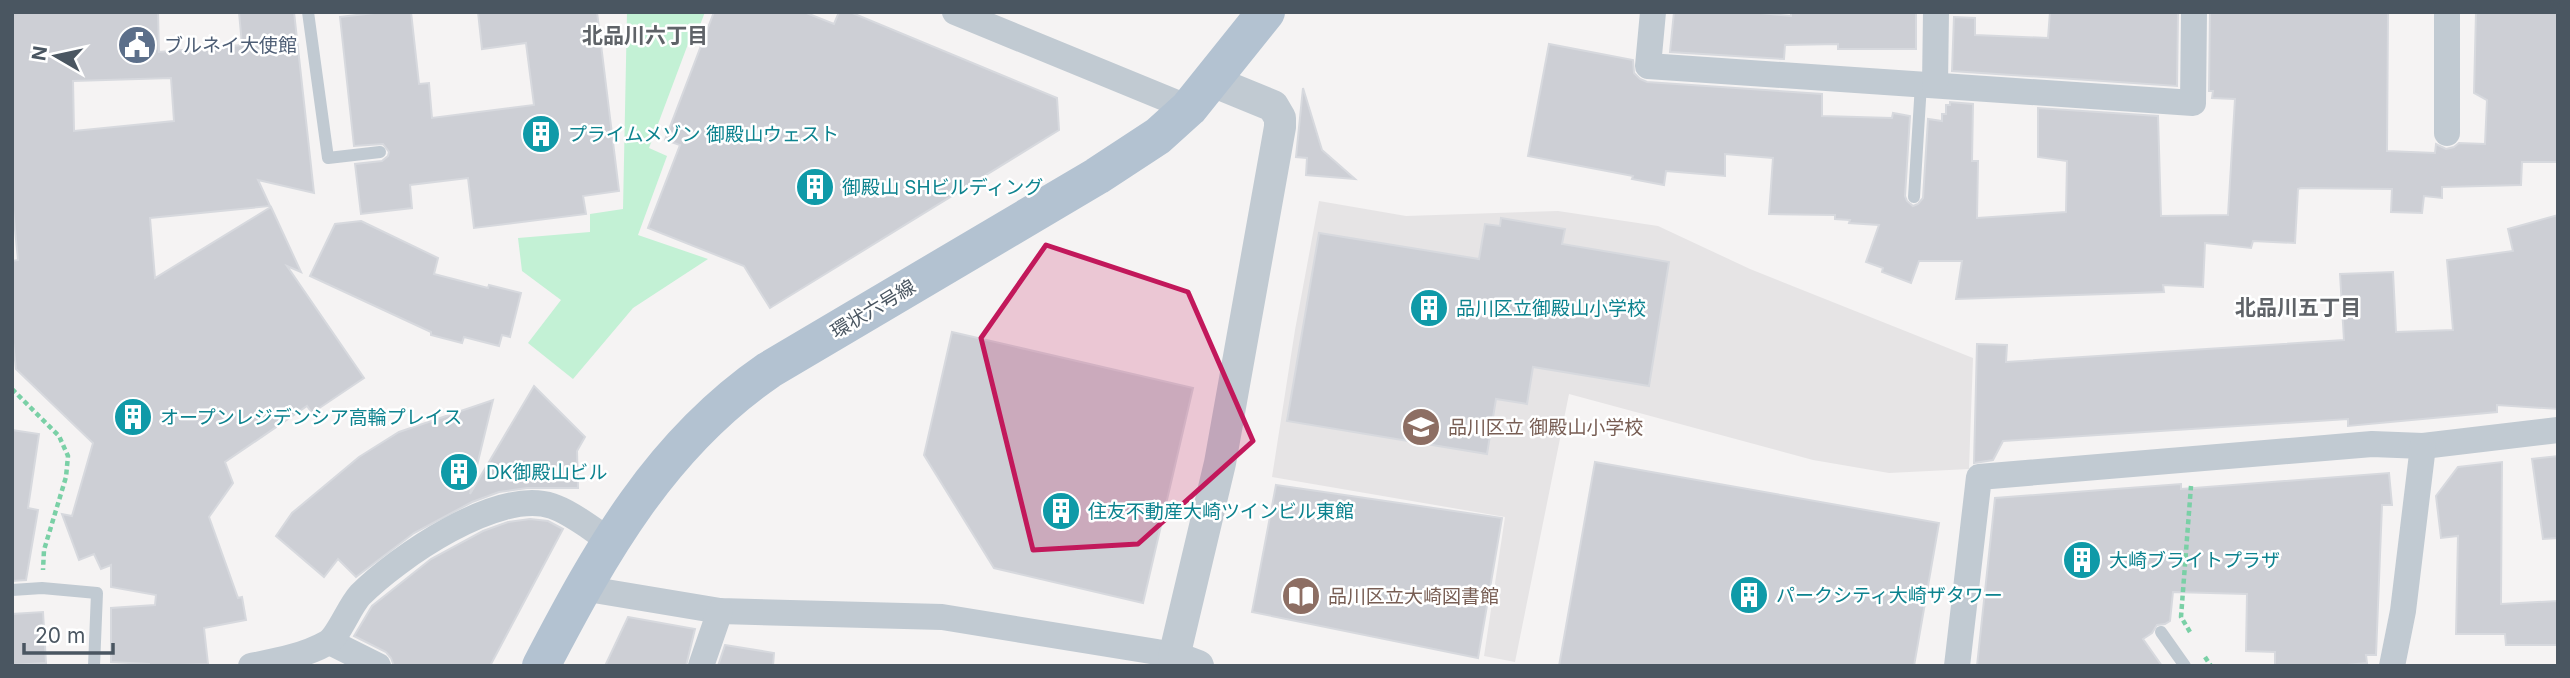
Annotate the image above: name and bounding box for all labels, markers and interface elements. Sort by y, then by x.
north arrow [21,21,91,91]
district label: 北品川六丁目 [582,23,708,48]
public building icon: ブルネイ大使館 [116,24,158,66]
place label: ブルネイ大使館 [164,34,297,57]
text: N [27,44,52,62]
building icon: プライムメゾン 御殿山ウェスト [520,113,562,155]
place label: プライムメゾン 御殿山ウェスト [568,123,839,146]
building icon: 御殿山 SHビルディング [794,166,836,208]
place label: 御殿山 SHビルディング [842,176,1043,199]
street label: 環状六号線 [826,275,920,343]
building icon: 品川区立御殿山小学校 [1408,287,1450,329]
district label: 北品川五丁目 [2235,295,2361,320]
place label: 品川区立御殿山小学校 [1456,297,1646,320]
building icon: オープンレジデンシア高輪プレイス [112,396,154,438]
place label: オープンレジデンシア高輪プレイス [160,406,462,429]
school or university icon: 品川区立 御殿山小学校 [1400,406,1442,448]
place label: 品川区立 御殿山小学校 [1448,416,1643,439]
building icon: DK御殿山ビル [438,451,480,493]
place label: DK御殿山ビル [486,461,607,484]
building icon: 住友不動産大崎ツインビル東館 [1040,490,1082,532]
place label: 住友不動産大崎ツインビル東館 [1088,500,1354,523]
building icon: 大崎ブライトプラザ [2061,539,2103,581]
place label: 大崎ブライトプラザ [2109,549,2280,572]
building icon: パークシティ大崎ザタワー [1728,574,1770,616]
library icon: 品川区立大崎図書館 [1280,575,1322,617]
place label: パークシティ大崎ザタワー [1776,584,2003,607]
place label: 品川区立大崎図書館 [1328,585,1499,608]
scale bar [24,612,114,656]
text: 20 m [35,623,85,648]

